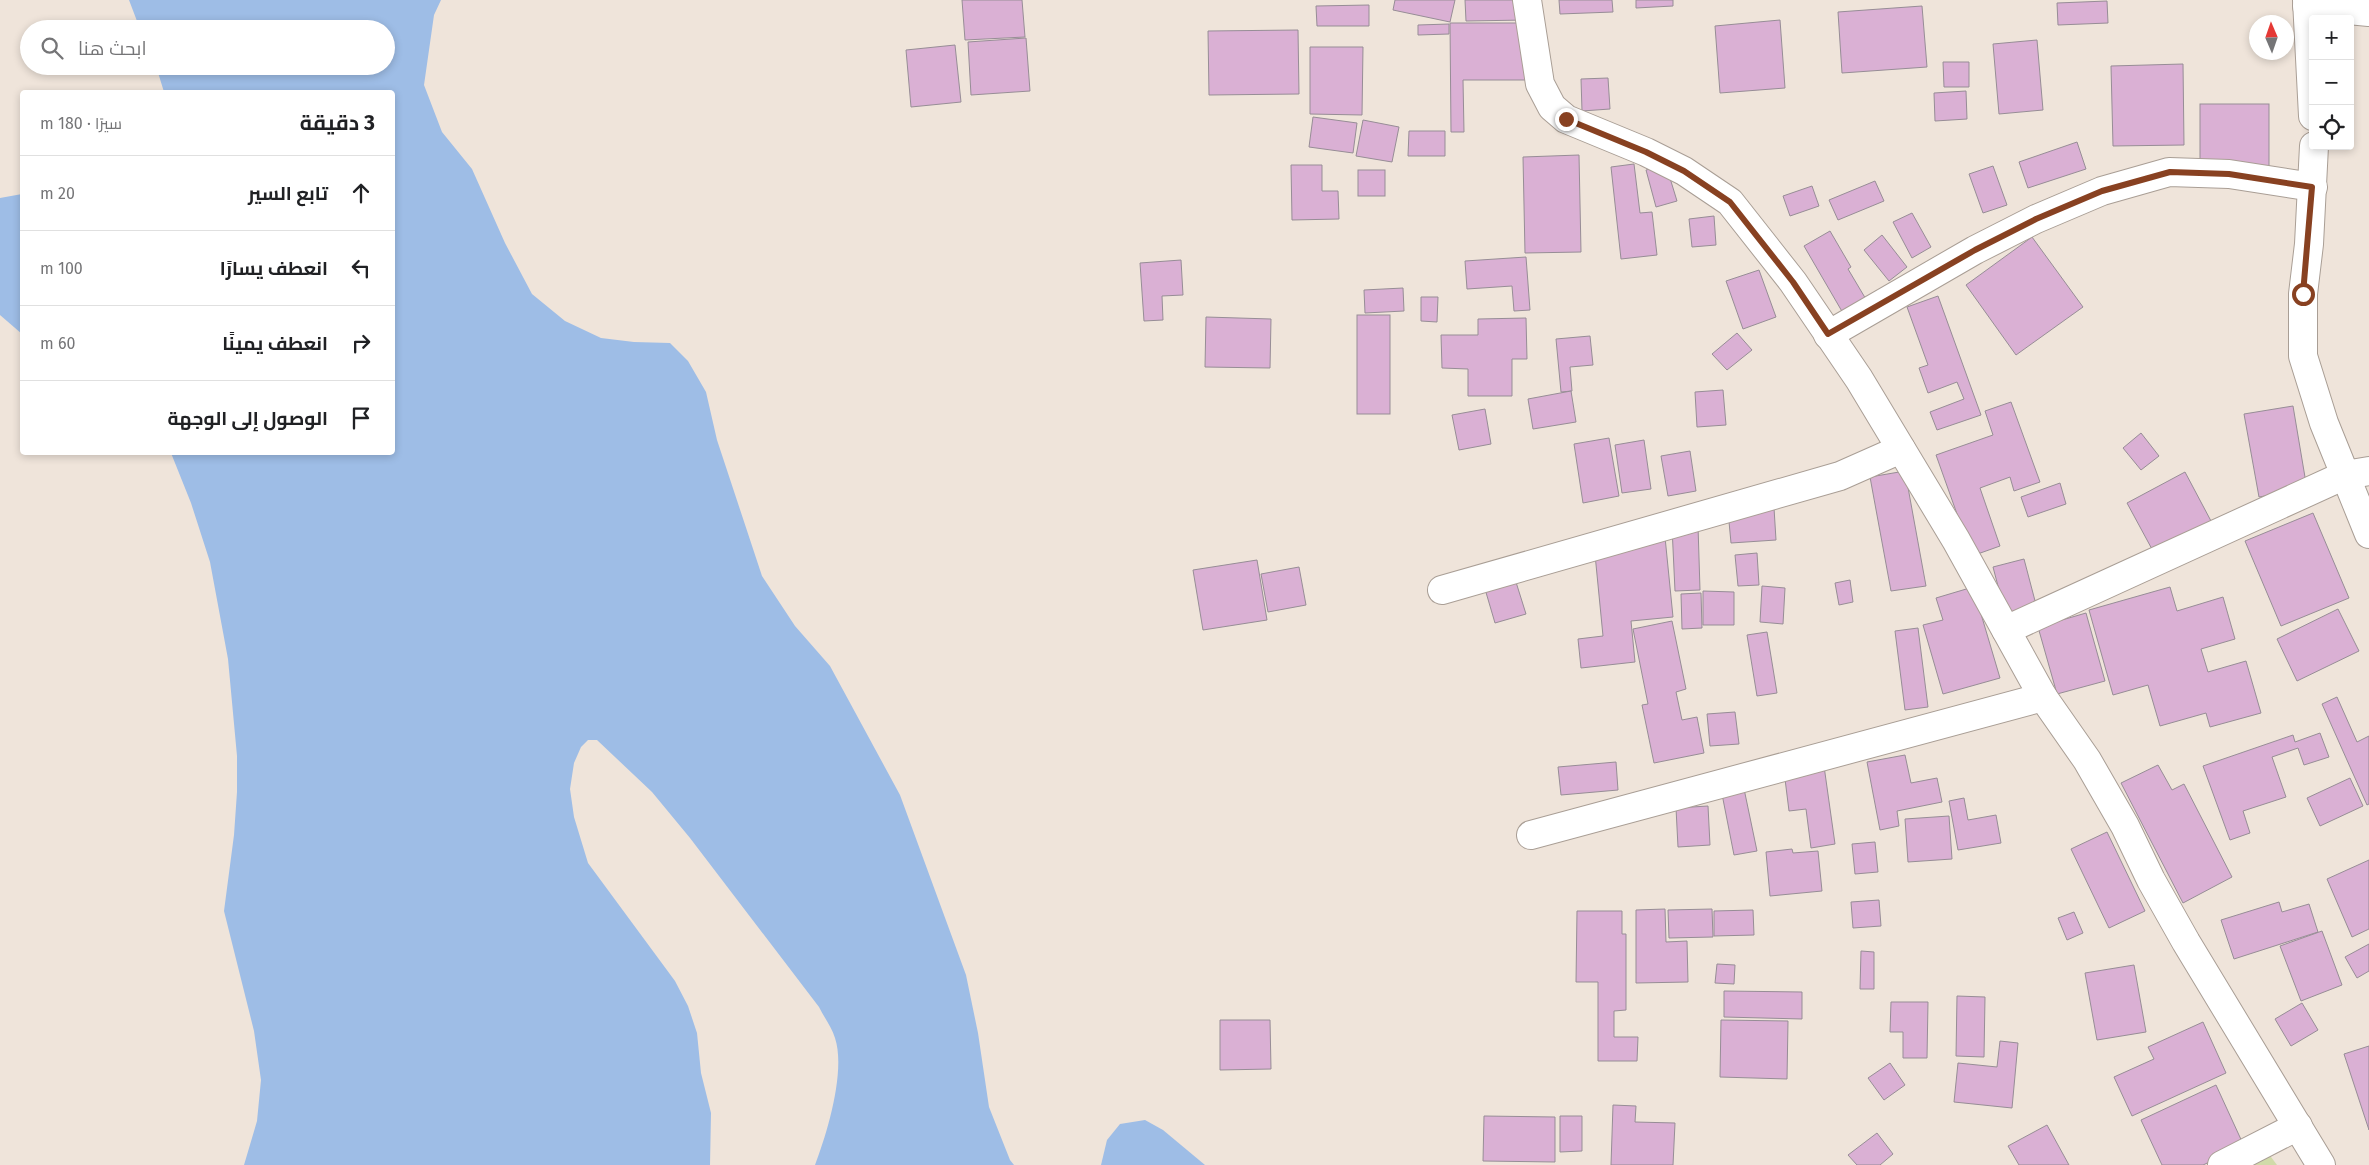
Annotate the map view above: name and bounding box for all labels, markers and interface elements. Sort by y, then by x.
north arrow [2249,15,2294,60]
map controls [2309,15,2354,150]
button: + [2309,15,2354,60]
search box [20,20,395,75]
icon: search [38,34,66,62]
text: ابحث هنا [78,37,147,60]
button: − [2309,60,2354,105]
button: locate [2309,105,2354,150]
route end [1555,108,1578,131]
text: 3 دقيقة [300,110,375,136]
text: سيرًا · 180 m [40,114,122,133]
icon: ahead [347,179,375,207]
text: تابع السير [248,182,328,205]
text: 20 m [40,184,75,203]
icon: left [347,254,375,282]
text: انعطف يسارًا [220,257,328,280]
text: 100 m [40,259,83,278]
route start [2292,283,2315,306]
icon: right [347,329,375,357]
text: انعطف يمينًا [222,332,328,355]
text: 60 m [40,334,75,353]
icon: arrive [347,404,375,432]
text: الوصول إلى الوجهة [168,407,328,430]

